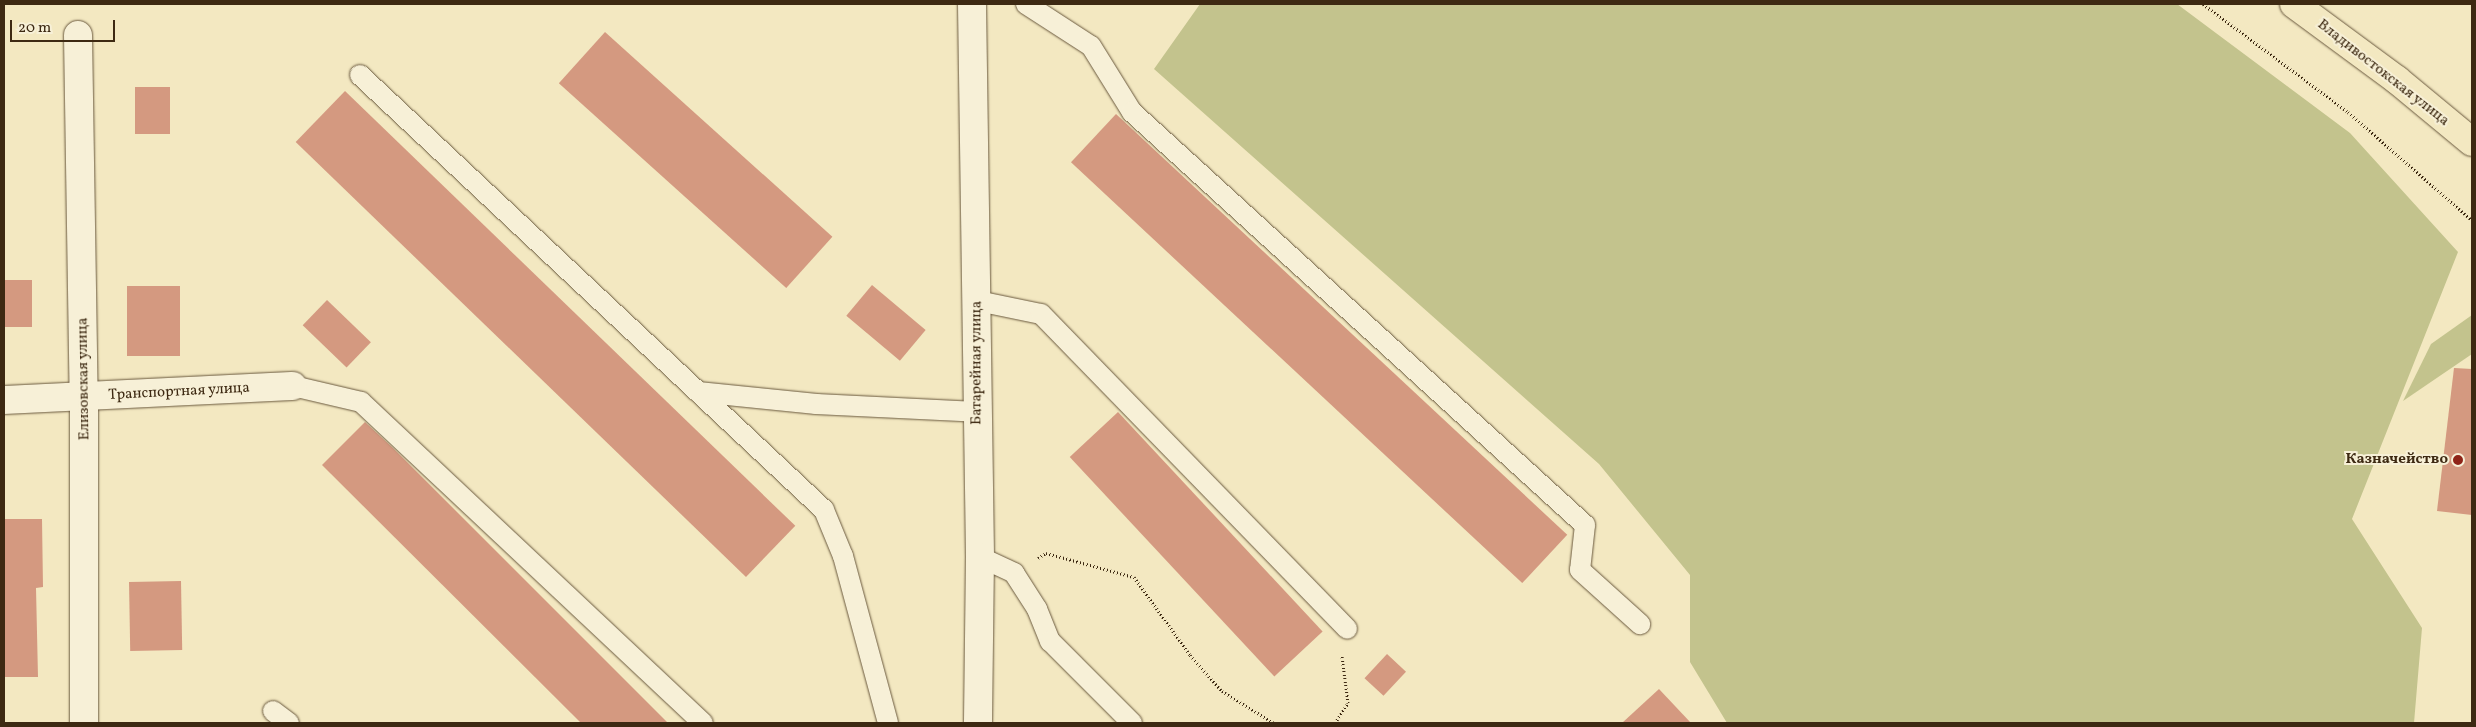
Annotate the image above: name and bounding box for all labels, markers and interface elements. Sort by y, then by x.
scale bar [12,10,118,42]
street label: Владивостокская улица [2313,16,2453,130]
text: 20 m [18,18,51,39]
street label: Батарейная улица [968,301,986,425]
street label: Елизовская улица [74,317,94,441]
street label: Транспортная улица [108,379,250,405]
place label: Казначейство [2346,451,2448,469]
marker: Казначейство [2452,454,2464,466]

